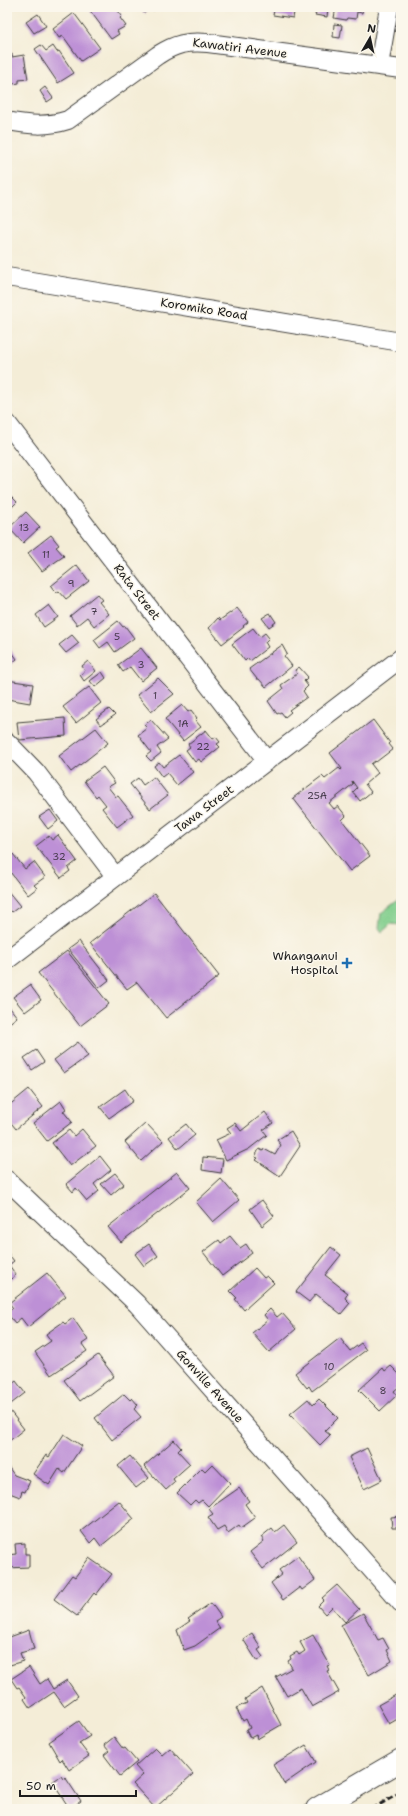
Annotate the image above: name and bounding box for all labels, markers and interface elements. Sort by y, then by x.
north arrow [350,18,390,58]
text: N [366,21,377,37]
street label: Kawatiri Avenue [192,34,289,62]
street label: Koromiko Road [159,294,249,324]
house number: 13 [19,521,29,534]
house number: 11 [42,548,50,561]
street label: Rata Street [110,561,164,623]
house number: 9 [68,577,75,590]
house number: 7 [91,605,98,618]
house number: 5 [114,630,120,643]
house number: 3 [138,658,145,671]
house number: 1 [153,689,157,702]
house number: 1A [177,717,189,730]
house number: 22 [196,740,210,753]
street label: Tawa Street [171,781,237,837]
house number: 25A [307,789,327,802]
house number: 32 [52,850,66,863]
place label: Whanganui Hospital [272,948,338,978]
marker: Whanganui Hospital [341,957,353,969]
street label: Gonville Avenue [173,1346,247,1426]
house number: 10 [324,1360,334,1373]
house number: 8 [380,1384,387,1397]
scale bar [20,1772,136,1798]
text: 50 m [26,1778,56,1794]

